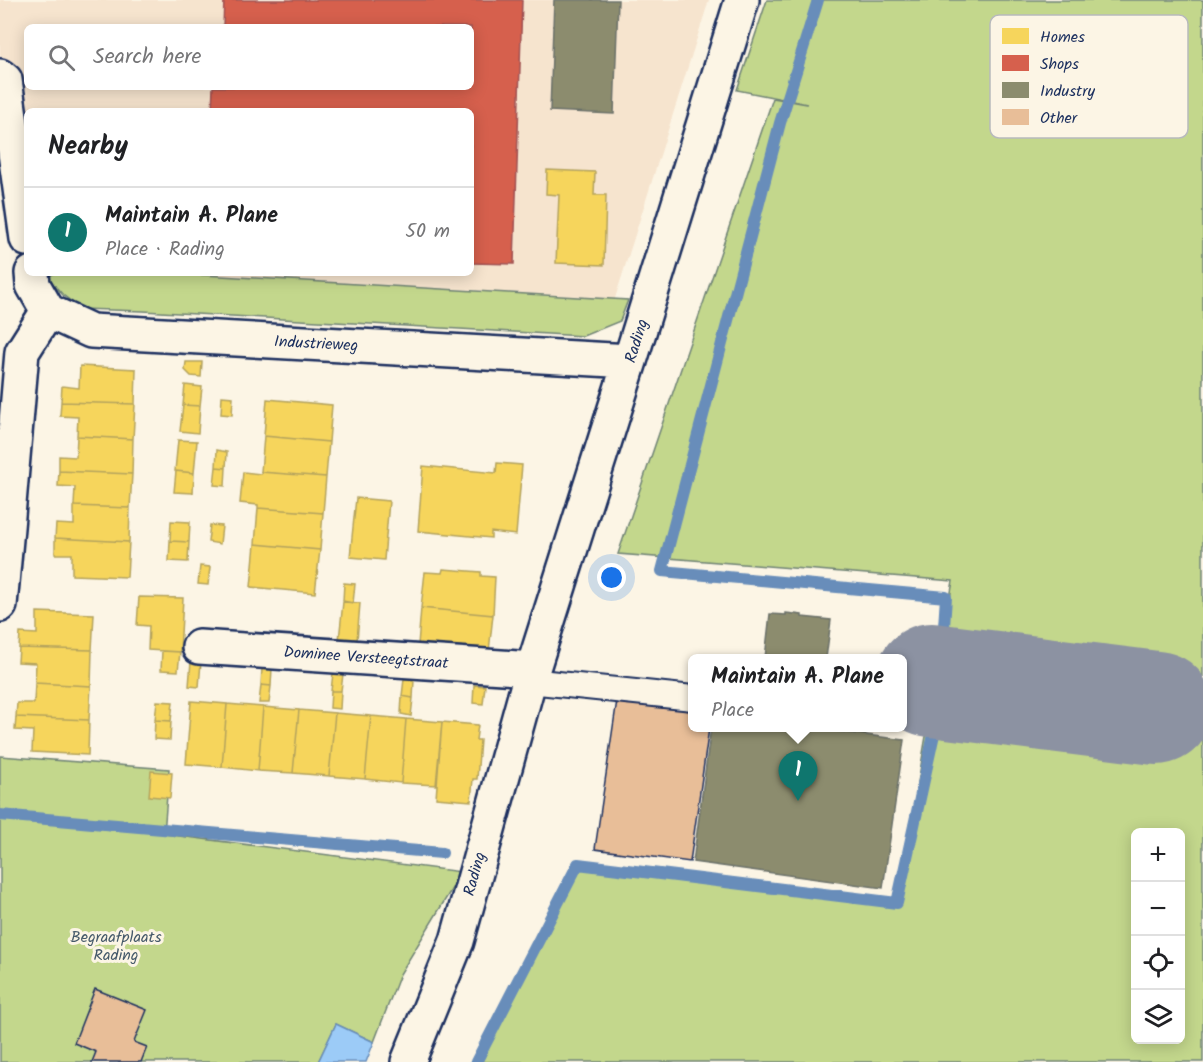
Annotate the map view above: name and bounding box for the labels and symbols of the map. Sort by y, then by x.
legend [990,15,1188,138]
text: Homes [1040,25,1085,50]
text: Shops [1040,52,1079,77]
text: Industry [1040,79,1095,104]
text: Other [1040,106,1079,131]
street label: Rading [618,316,656,366]
street label: Industrieweg [273,329,359,359]
your location [597,563,626,592]
street label: Dominee Versteegtstraat [283,640,450,676]
pin: 1 [778,752,818,801]
street label: Rading [457,849,493,899]
park label: Begraafplaats Rading [71,925,162,968]

